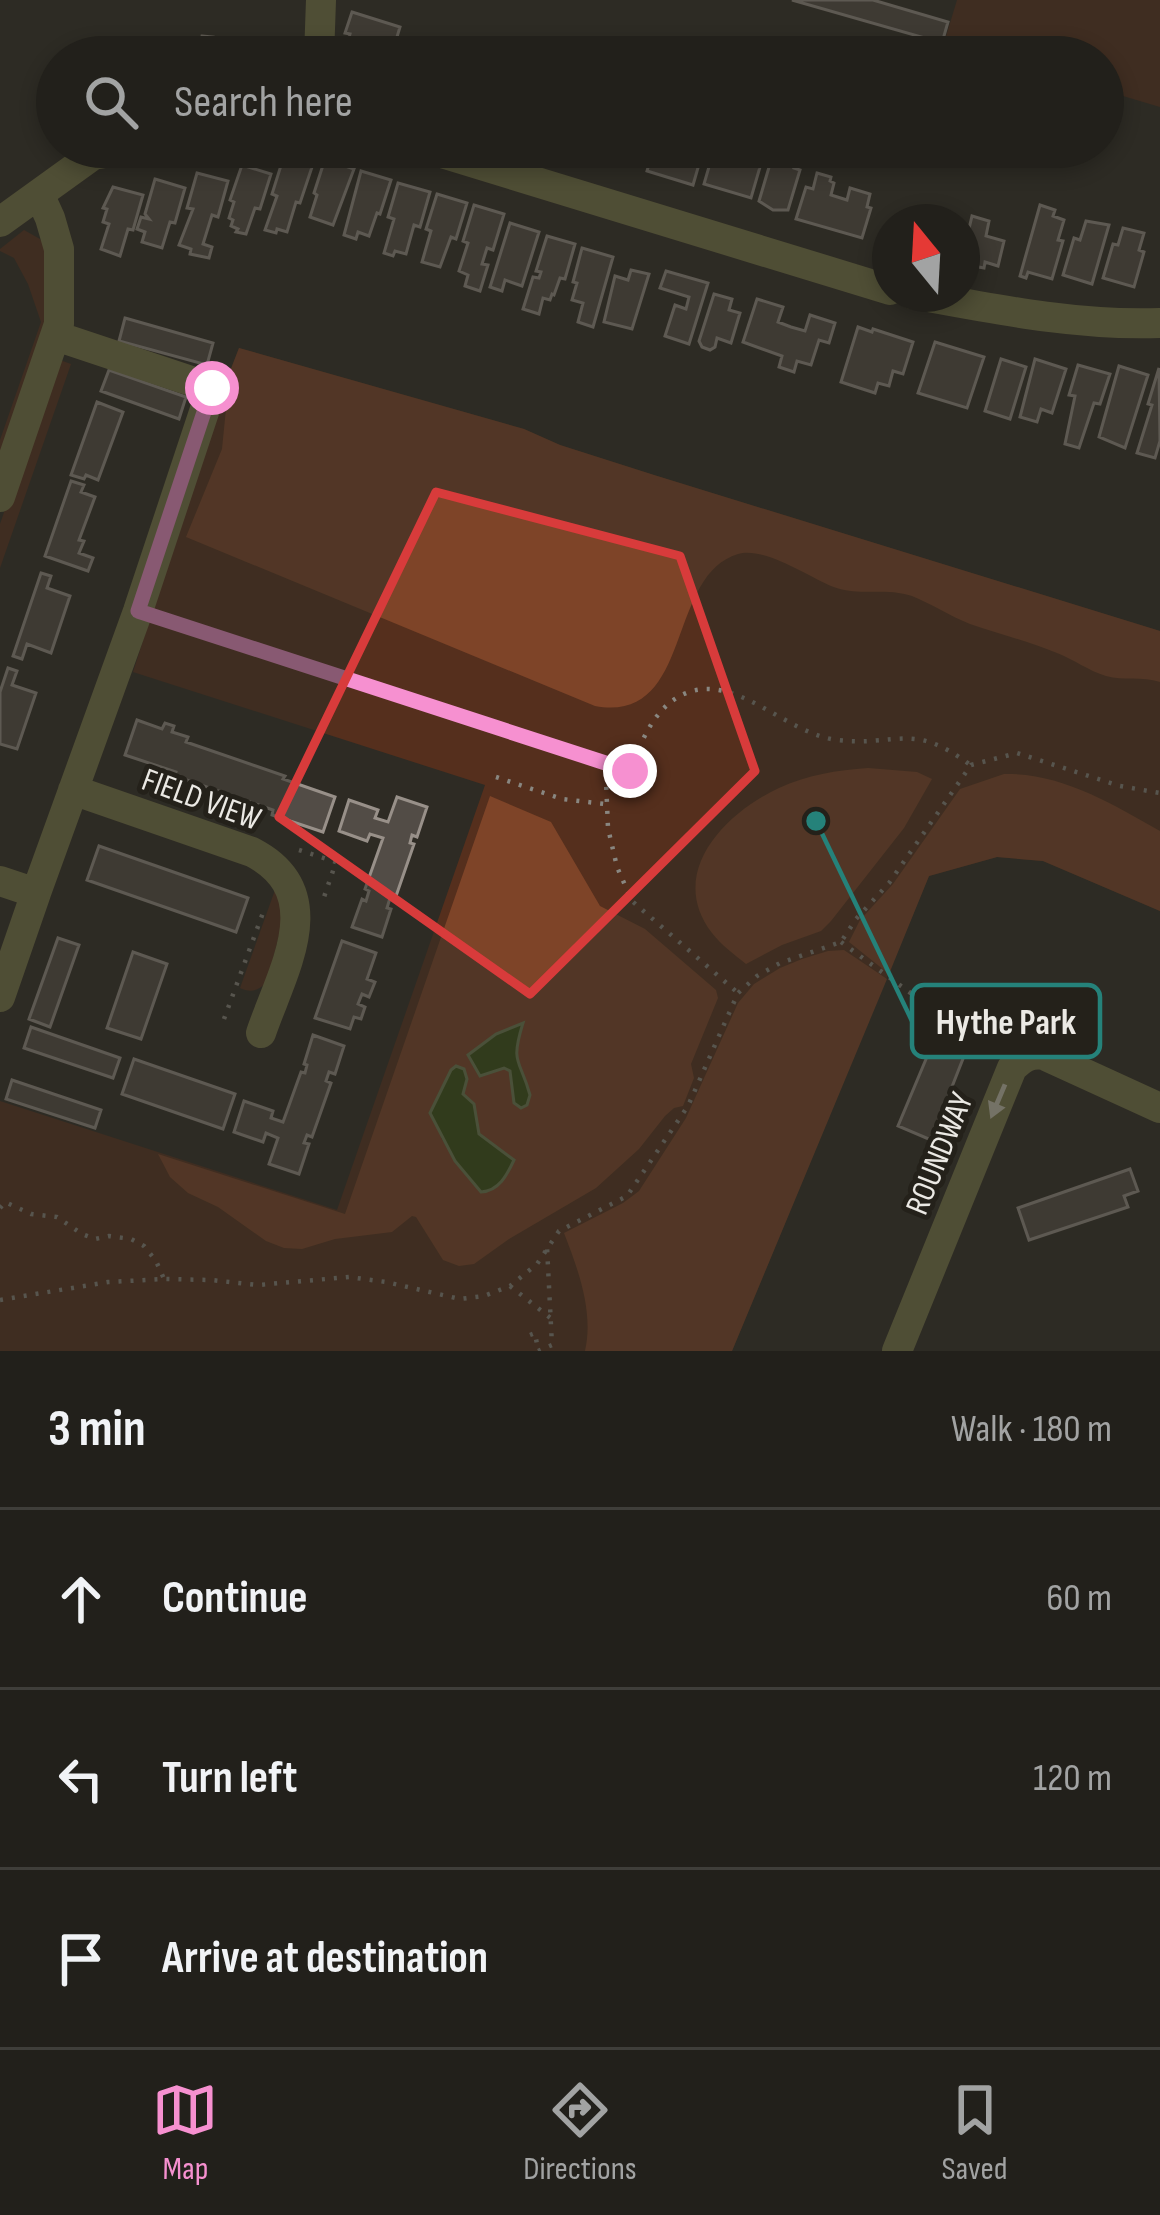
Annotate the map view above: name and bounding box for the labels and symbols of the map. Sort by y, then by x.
north arrow [872,204,980,312]
route start [185,361,239,415]
route end [603,744,657,798]
street label: FIELD VIEW [136,760,266,840]
callout: Hythe Park [912,985,1100,1057]
text: Hythe Park [936,1002,1076,1045]
one-way arrow [988,1084,1007,1120]
street label: ROUNDWAY [897,1087,982,1220]

